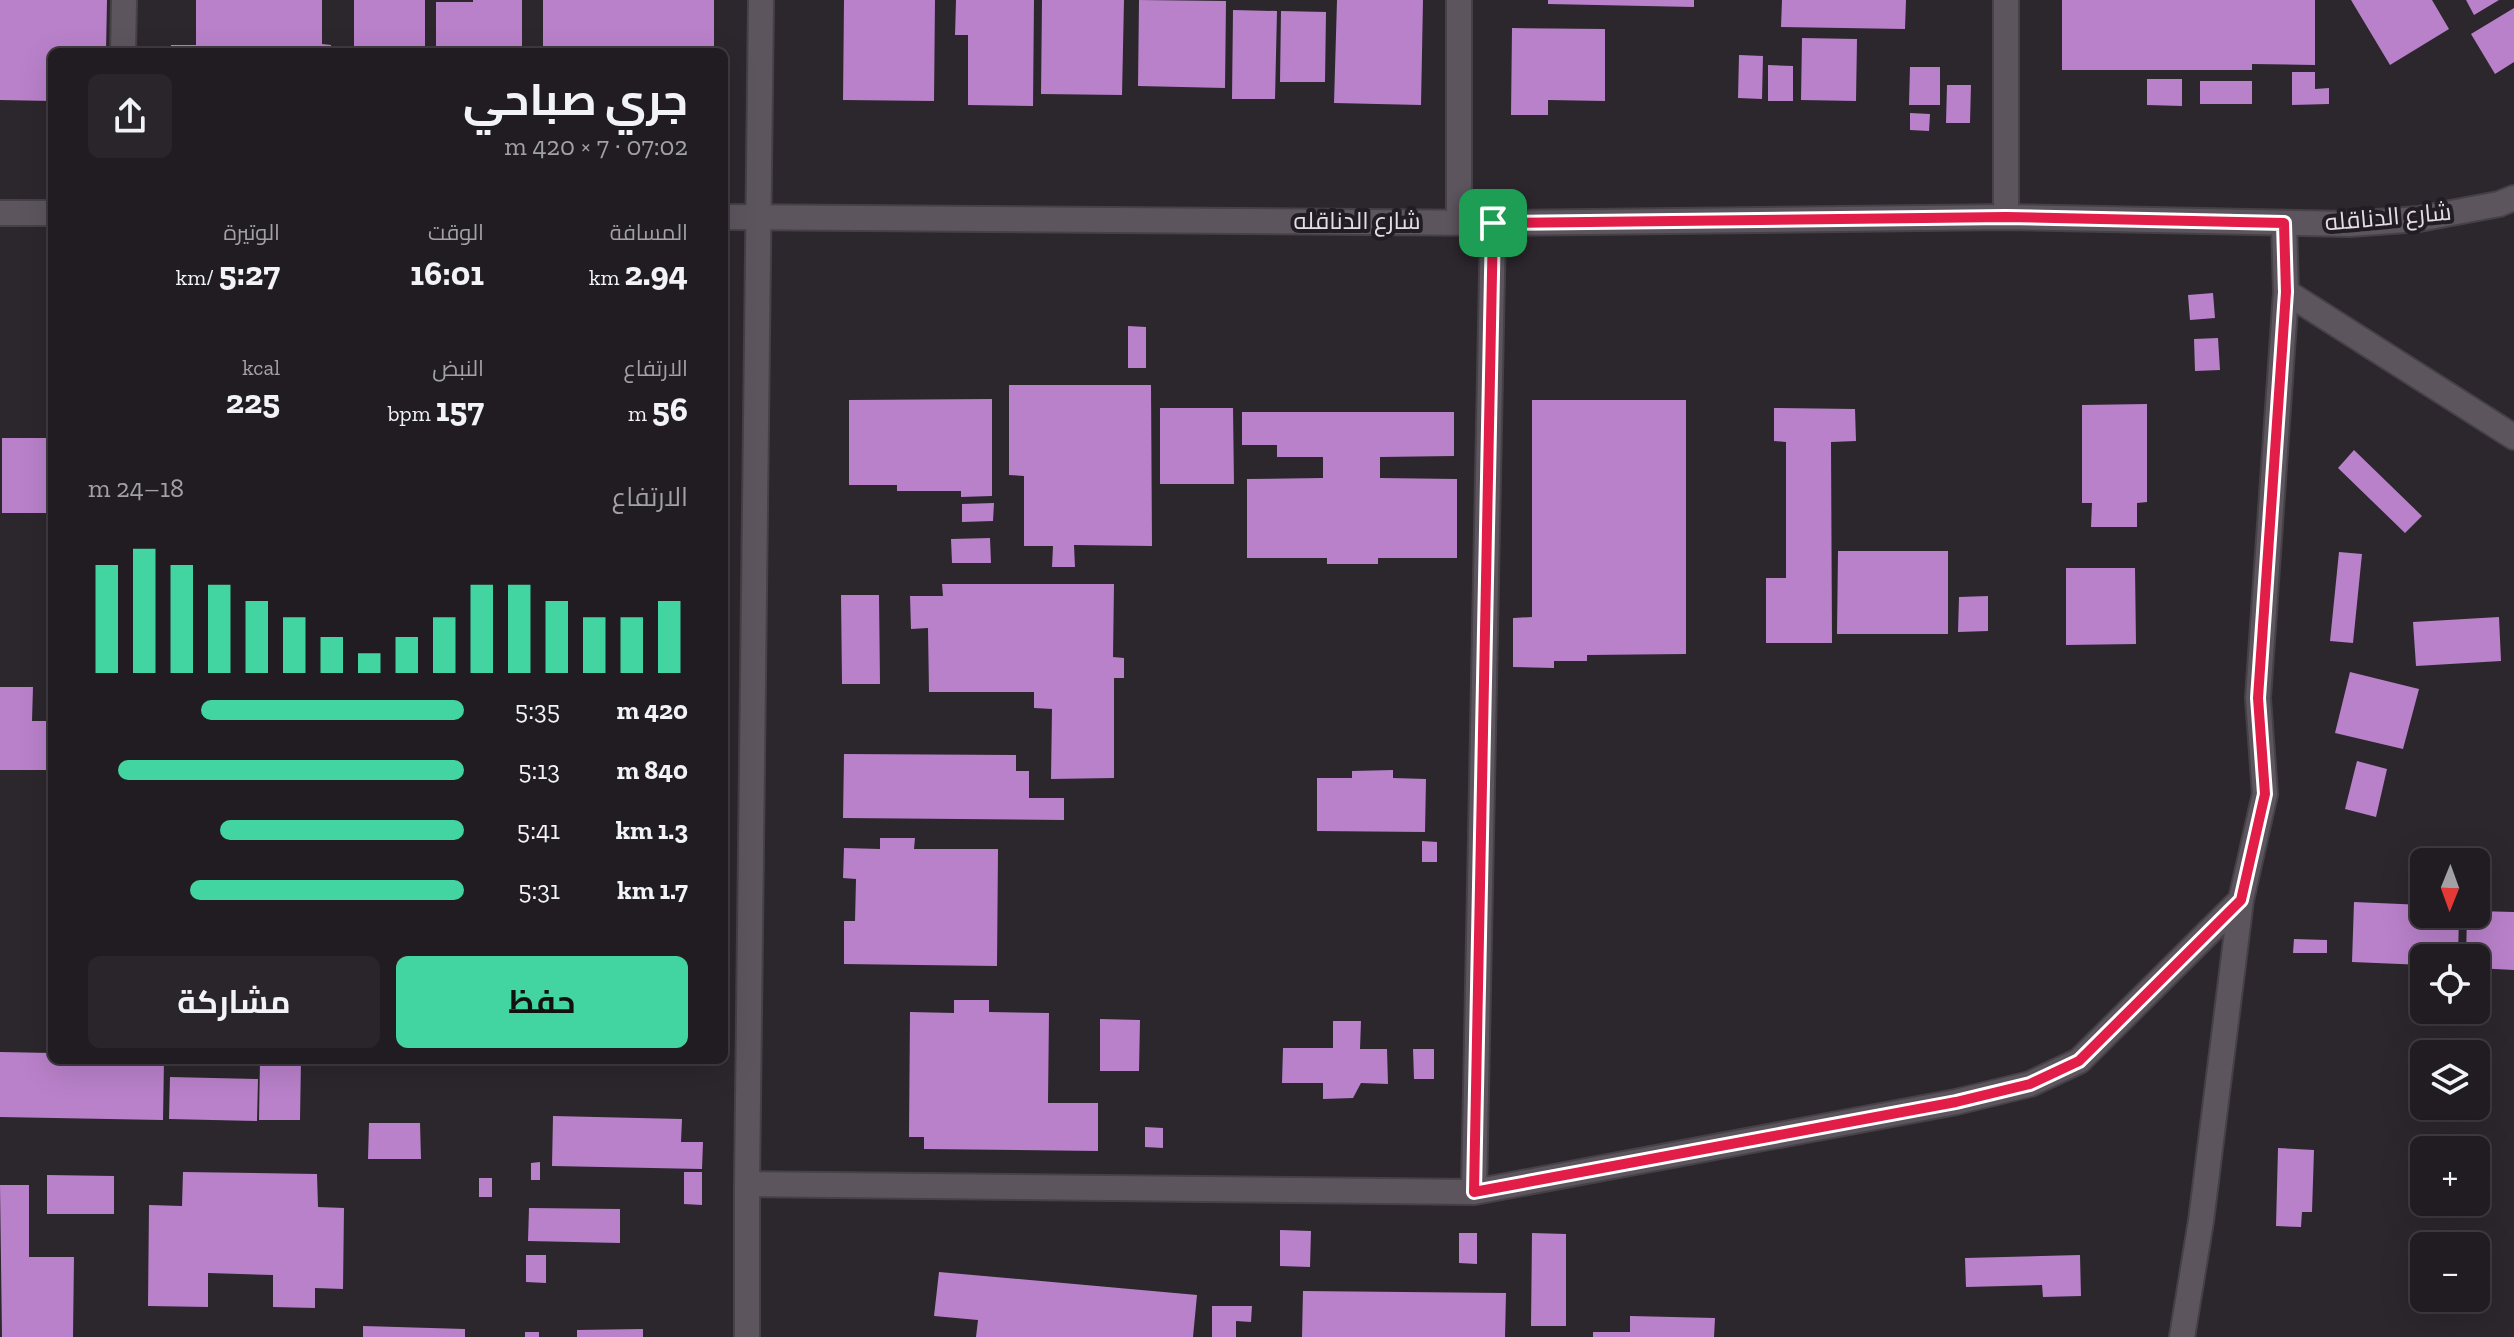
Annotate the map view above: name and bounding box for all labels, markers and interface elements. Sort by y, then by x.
text: جري صباحي [463,73,688,126]
button: share [88,74,172,158]
text: 07:02 · 7 × 420 m [504,130,688,162]
pin [1459,189,1527,257]
street label: شارع الدناقله [2323,197,2453,238]
icon: arrive [1471,201,1515,245]
street label: شارع الدناقله [1293,206,1421,237]
text: الوتيرة [224,219,280,246]
text: الوقت [428,219,484,246]
text: المسافة [610,219,688,246]
text: 5:27 [219,253,280,294]
text: 16:01 [410,253,484,294]
text: 2.94 [624,253,688,294]
text: /km [176,264,219,291]
text: km [589,264,624,291]
text: kcal [242,354,280,381]
text: النبض [432,355,484,382]
text: الارتفاع [624,355,688,382]
text: 225 [226,381,280,422]
text: 157 [436,389,484,430]
text: 56 [652,389,688,430]
text: bpm [388,400,436,427]
text: m [628,400,652,427]
text: 18–24 m [88,472,184,504]
text: الارتفاع [612,481,688,513]
text: 5:35 [515,694,560,726]
text: 420 m [617,694,688,726]
text: 5:13 [518,754,560,786]
text: 840 m [617,754,688,786]
text: 5:41 [517,814,560,846]
text: 1.3 km [616,814,688,846]
north arrow [2410,848,2490,928]
map controls [2410,848,2490,1312]
text: 5:31 [518,874,560,906]
text: 1.7 km [617,874,688,906]
button: locate [2410,944,2490,1024]
button: مشاركة [88,956,380,1048]
button: حفظ [396,956,688,1048]
button: layers [2410,1040,2490,1120]
button: + [2410,1136,2490,1216]
button: − [2410,1232,2490,1312]

